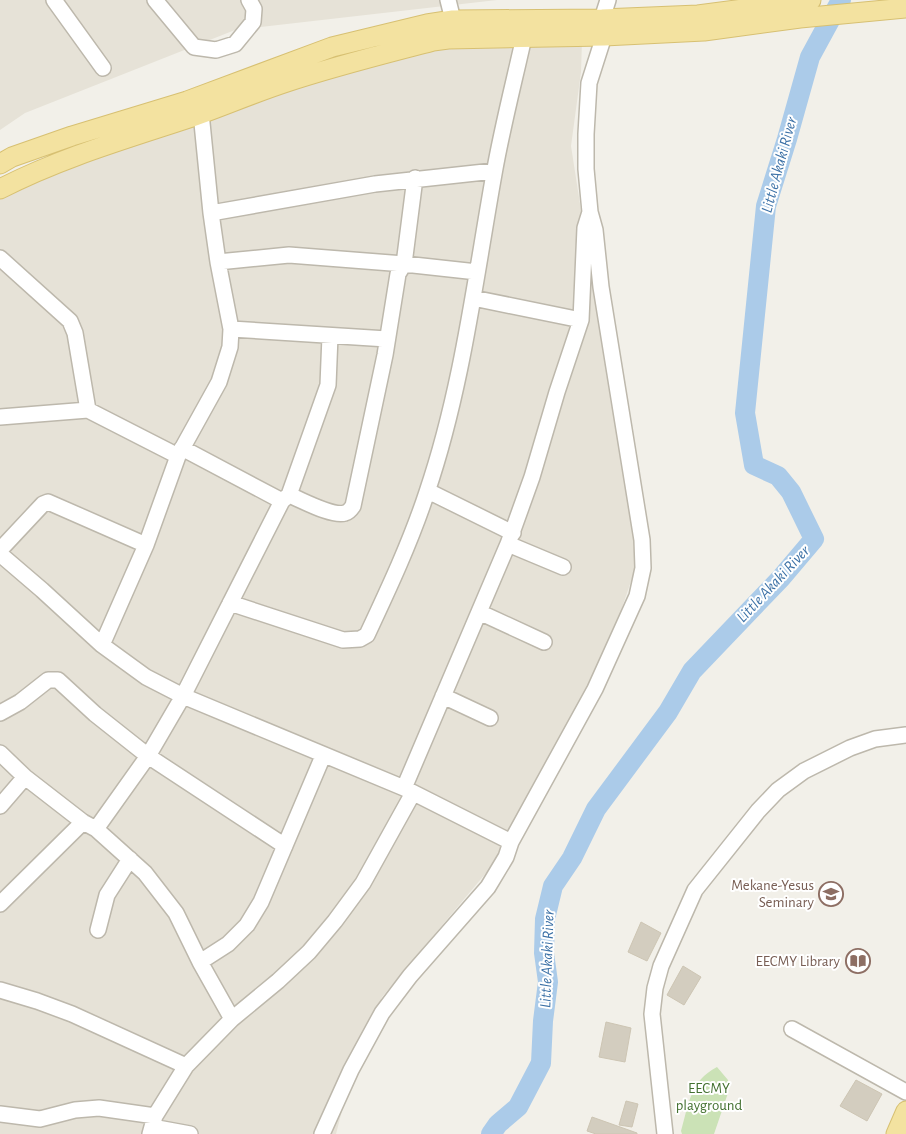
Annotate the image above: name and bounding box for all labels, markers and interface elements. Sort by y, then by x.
water label: Little Akaki River [759,115,800,215]
water label: Little Akaki River [734,542,813,625]
place label: Mekane-Yesus Seminary [731,878,815,910]
school or university icon: Mekane-Yesus Seminary [818,881,844,907]
water label: Little Akaki River [537,909,557,1008]
library icon: EECMY Library [845,948,871,974]
place label: EECMY Library [755,954,841,969]
park label: EECMY playground [676,1081,743,1113]

